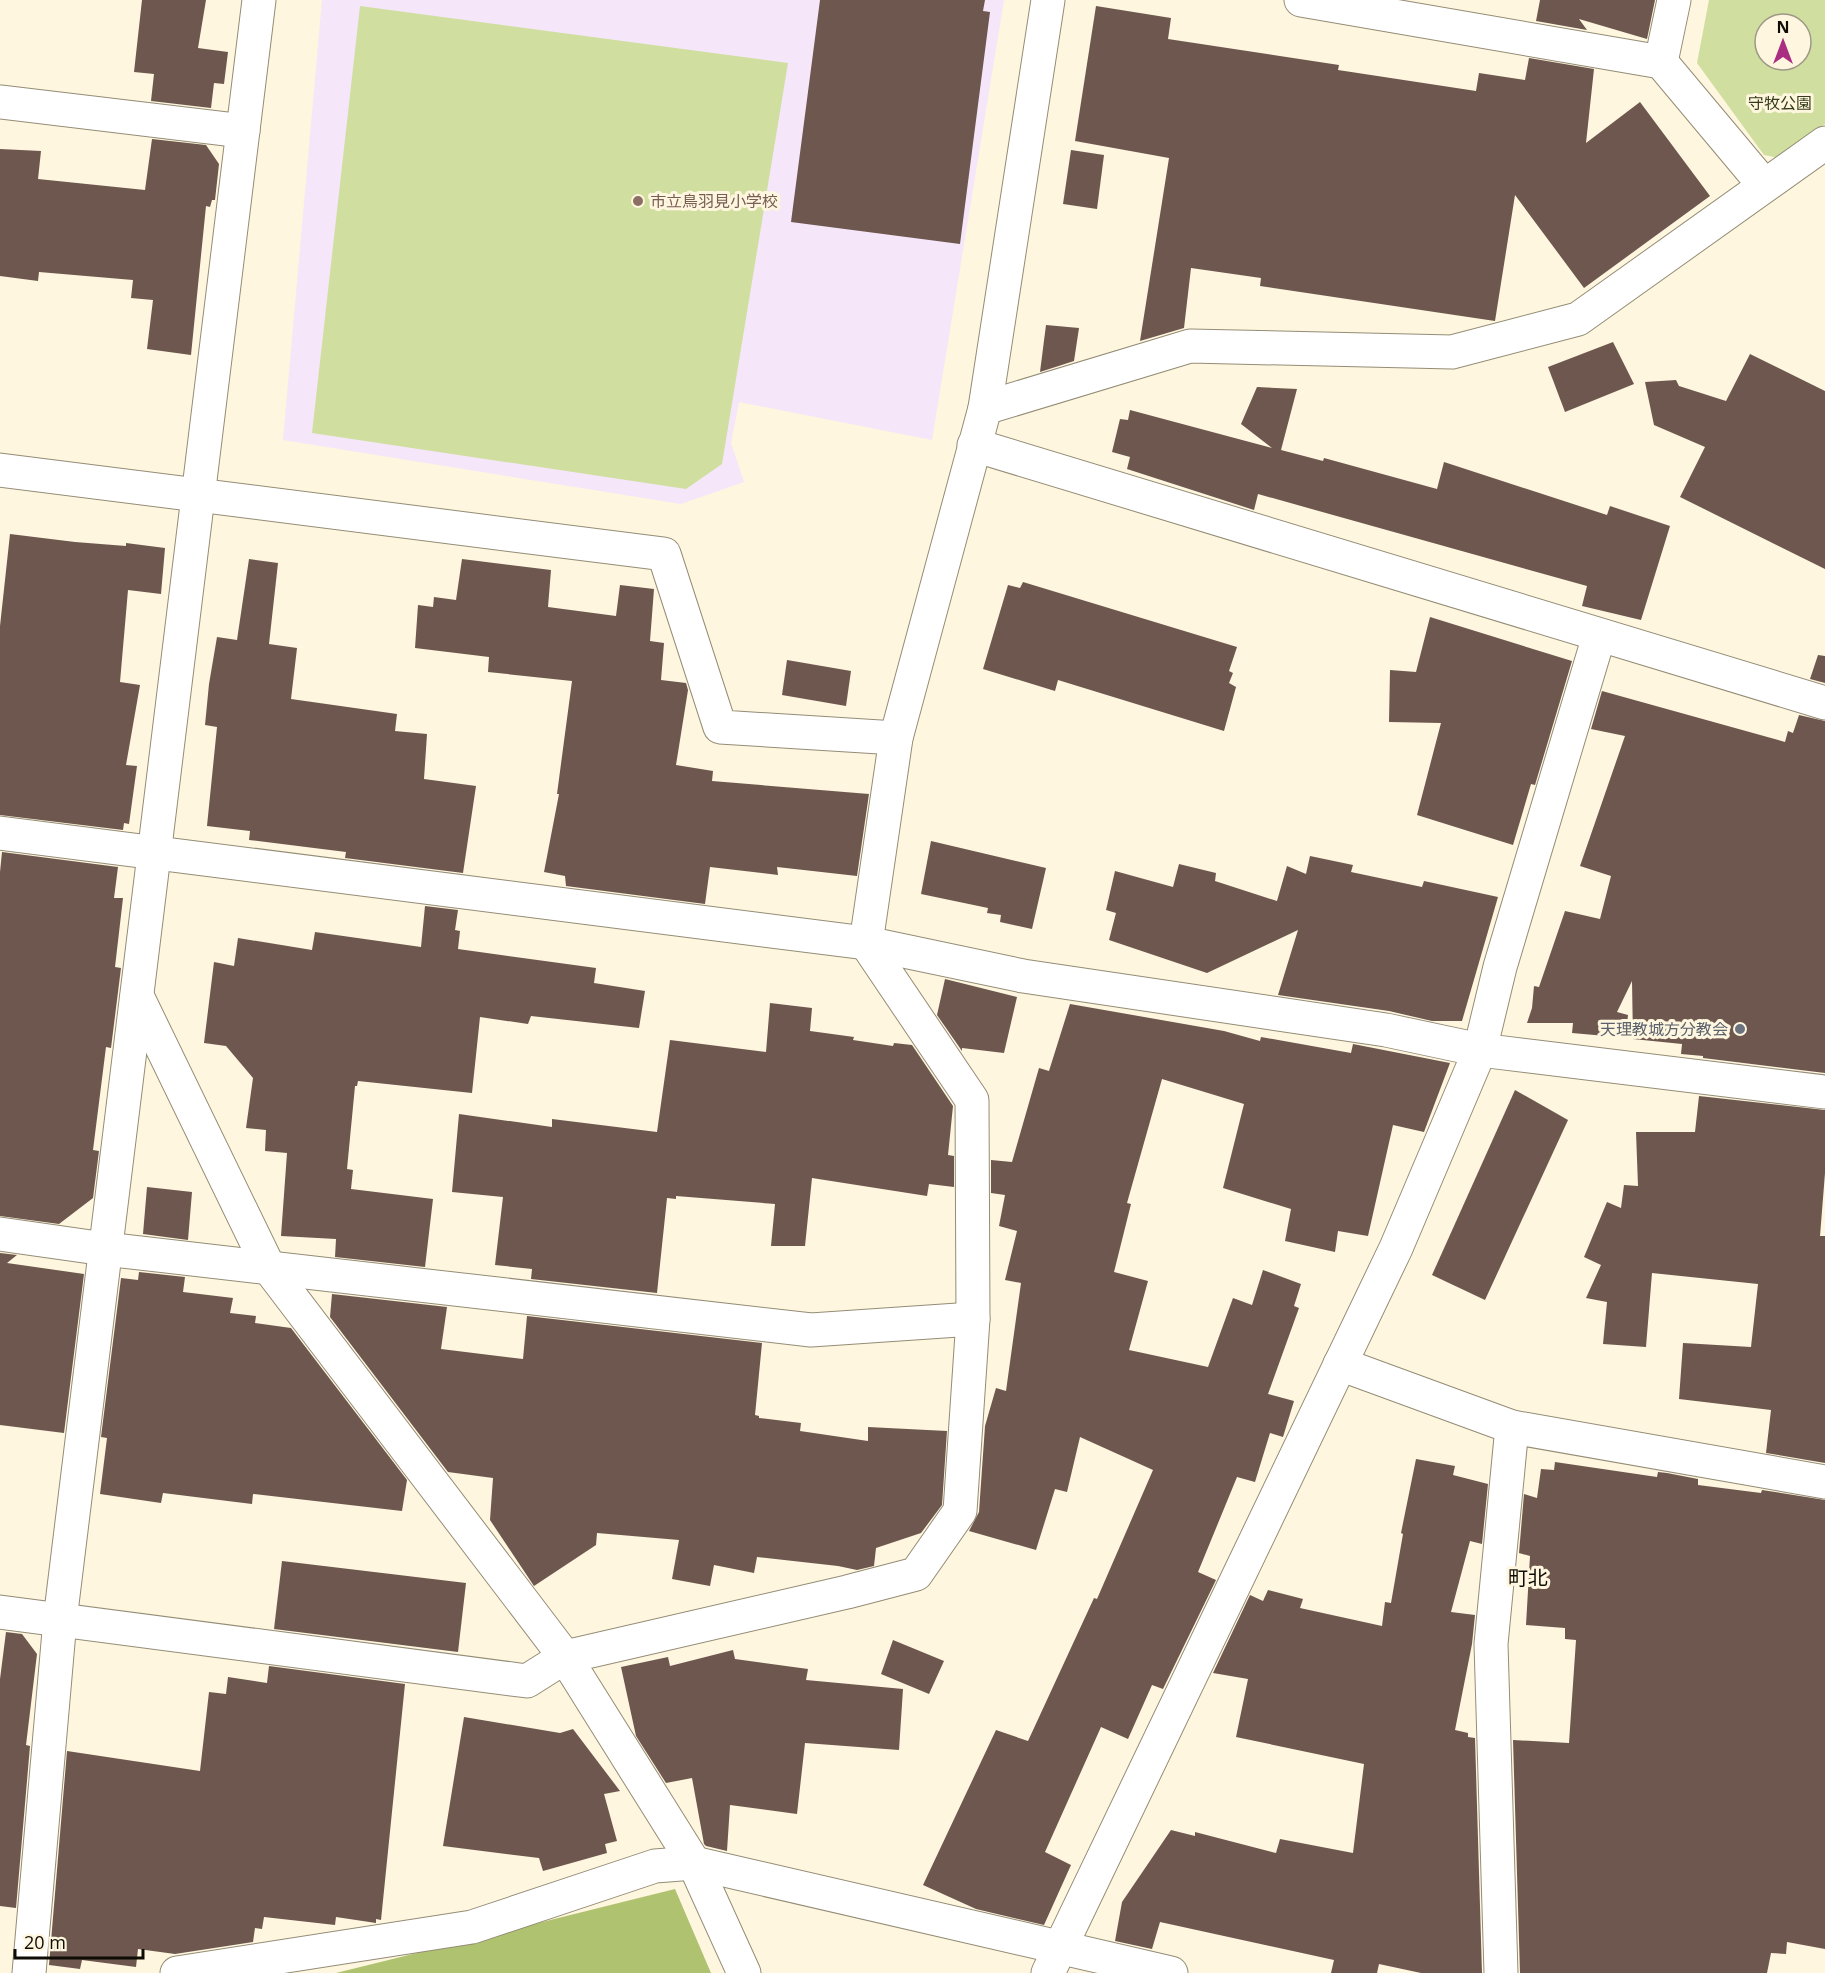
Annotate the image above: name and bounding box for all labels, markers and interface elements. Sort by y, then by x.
north arrow [1753,12,1813,72]
text: N [1776,16,1790,38]
park label: 守牧公園 [1748,92,1812,114]
place label: 市立鳥羽見小学校 [650,190,778,212]
marker: 市立鳥羽見小学校 [631,194,645,208]
place label: 天理教城方分教会 [1600,1018,1728,1040]
marker: 天理教城方分教会 [1733,1022,1747,1036]
district label: 町北 [1508,1564,1548,1591]
scale bar [15,1922,142,1960]
text: 20 m [24,1930,66,1954]

